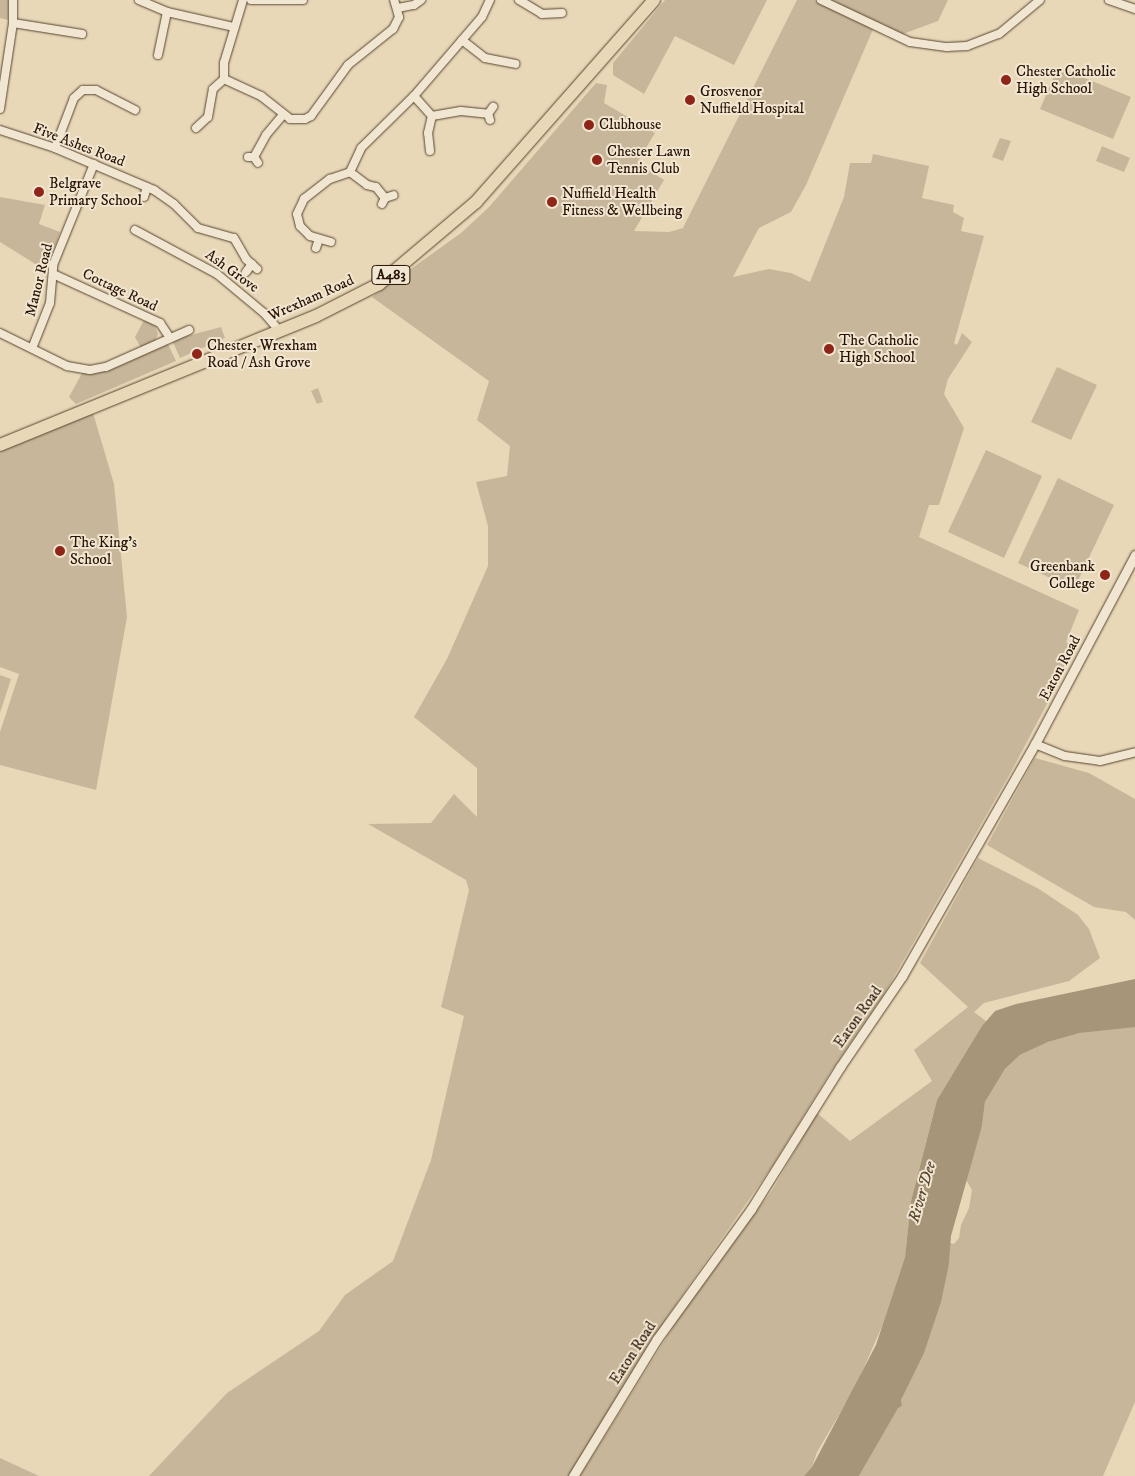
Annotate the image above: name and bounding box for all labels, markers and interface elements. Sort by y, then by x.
place label: Chester Catholic High School [1016,62,1116,97]
marker: Chester Catholic High School [1000,74,1012,86]
place label: Grosvenor Nuffield Hospital [700,82,804,117]
marker: Grosvenor Nuffield Hospital [684,94,696,106]
place label: Clubhouse [599,116,661,134]
street label: Five Ashes Road [31,119,127,171]
marker: Clubhouse [583,119,595,131]
place label: Chester Lawn Tennis Club [607,142,690,177]
marker: Chester Lawn Tennis Club [591,154,603,166]
place label: Belgrave Primary School [49,174,142,209]
place label: Nuffield Health Fitness & Wellbeing [562,184,682,219]
marker: Belgrave Primary School [33,186,45,198]
marker: Nuffield Health Fitness & Wellbeing [546,196,558,208]
street label: Manor Road [21,241,57,319]
street label: Ash Grove [202,246,262,296]
road number: A483 [371,264,411,286]
street label: Cottage Road [79,265,161,315]
street label: Wrexham Road [265,271,357,325]
place label: The Catholic High School [839,331,919,366]
place label: Chester, Wrexham Road / Ash Grove [207,336,317,371]
marker: The Catholic High School [823,343,835,355]
marker: Chester, Wrexham Road / Ash Grove [191,348,203,360]
place label: The King's School [70,533,137,568]
marker: The King's School [54,545,66,557]
place label: Greenbank College [1030,557,1095,592]
marker: Greenbank College [1099,569,1111,581]
street label: Eaton Road [1035,632,1085,704]
street label: Eaton Road [830,983,886,1051]
water label: River Dee [904,1159,940,1225]
street label: Eaton Road [606,1318,660,1388]

